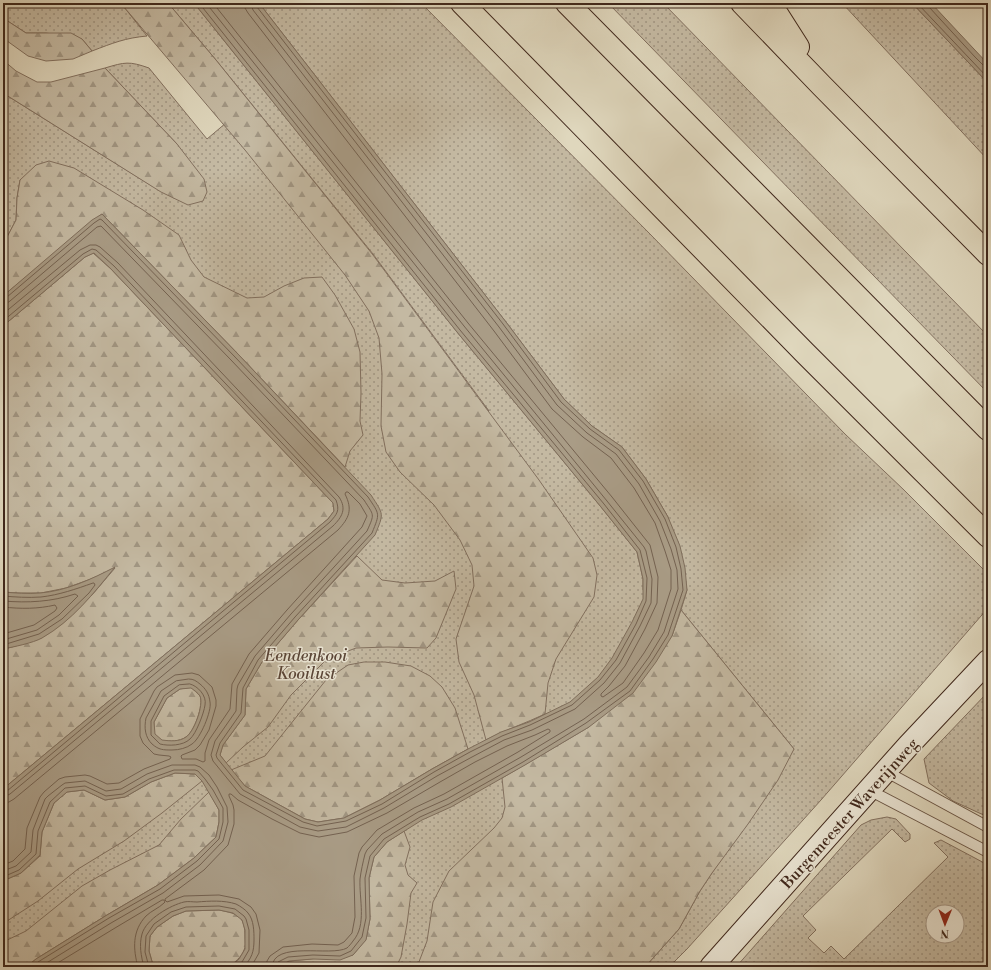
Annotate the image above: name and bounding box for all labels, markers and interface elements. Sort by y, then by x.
park label: Eendenkooi Kooilust [264,646,347,684]
street label: Burgemeester Waverijnweg [776,734,923,894]
north arrow [925,904,965,944]
text: N [940,926,949,940]

